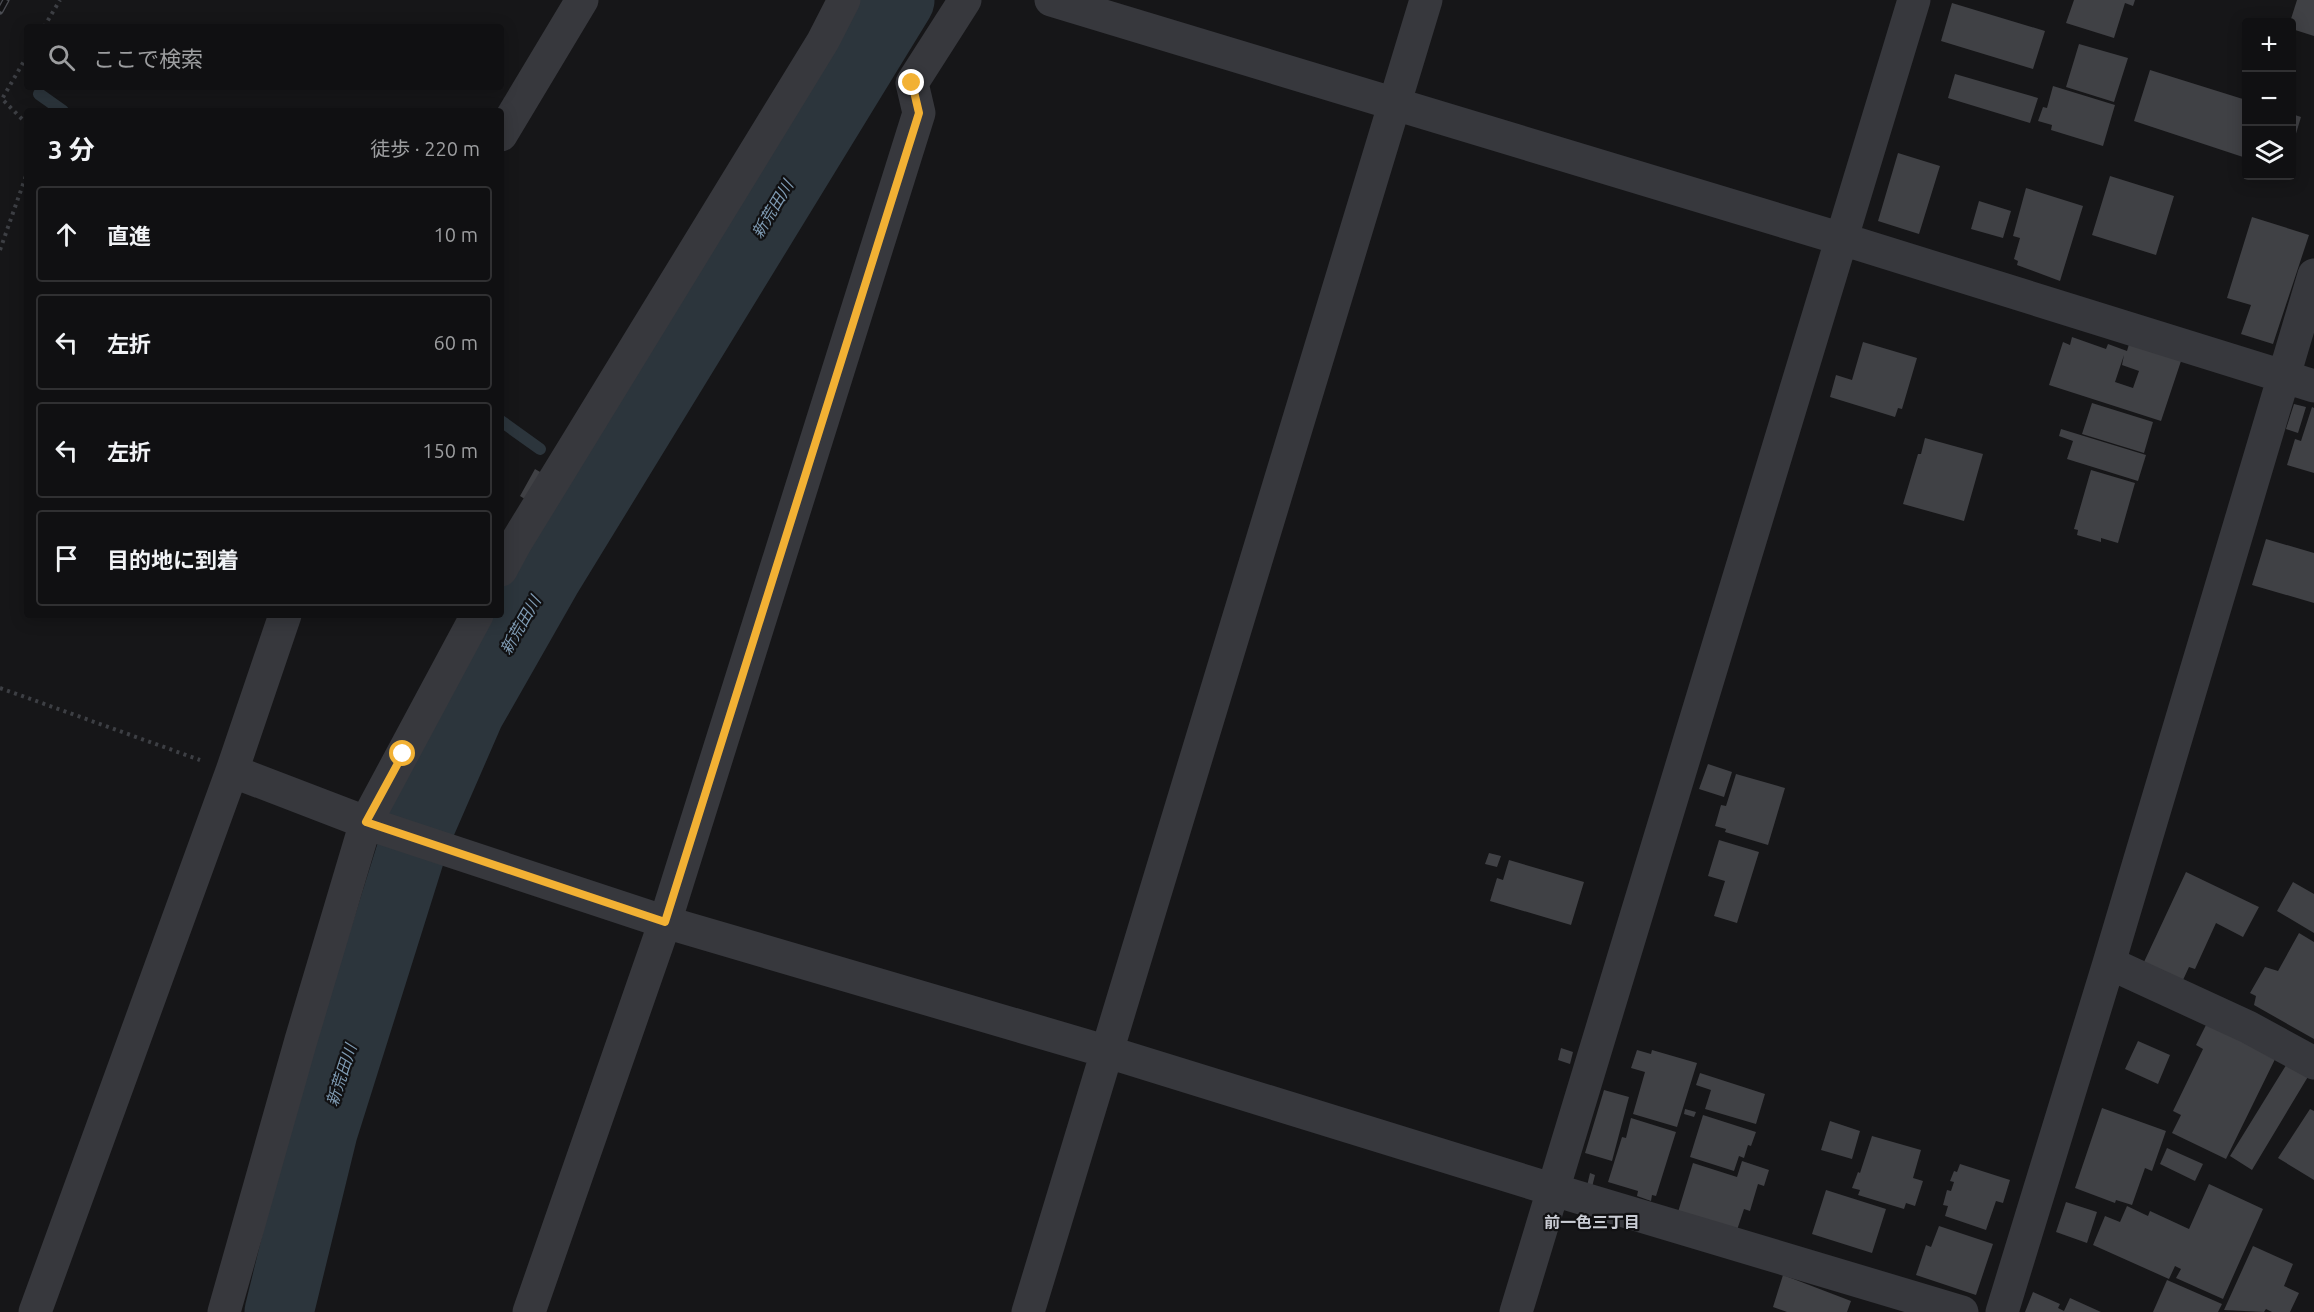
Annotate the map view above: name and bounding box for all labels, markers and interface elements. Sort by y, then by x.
map controls [2242,18,2296,180]
button: + [2242,18,2296,72]
search box [24,24,504,90]
icon: search [45,41,78,74]
text: ここで検索 [93,46,203,71]
route end [898,69,924,95]
button: − [2242,72,2296,126]
button: layers [2242,126,2296,180]
text: 3 分 [48,135,95,164]
text: 徒歩 · 220 m [370,137,480,160]
water label: 新荒田川 [748,175,797,241]
icon: ahead [50,218,83,251]
text: 直進 [107,223,151,248]
text: 10 m [434,223,478,246]
icon: left [50,326,83,359]
text: 左折 [107,331,151,356]
text: 60 m [434,331,478,354]
icon: left [50,434,83,467]
text: 左折 [107,439,151,464]
text: 150 m [422,439,478,462]
icon: arrive [50,542,83,575]
text: 目的地に到着 [107,547,239,572]
water label: 新荒田川 [496,591,545,657]
route start [389,740,415,766]
water label: 新荒田川 [323,1040,360,1108]
district label: 前一色三丁目 [1544,1213,1640,1231]

